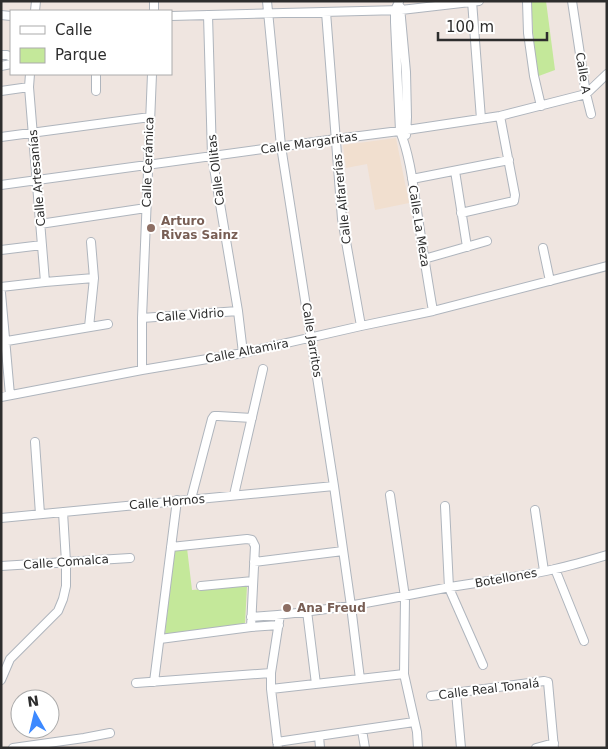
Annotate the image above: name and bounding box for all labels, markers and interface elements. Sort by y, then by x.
legend [10,10,172,75]
scale bar [438,10,547,42]
text: 100 m [446,18,494,36]
text: Calle [55,21,92,39]
text: Parque [55,46,107,64]
street label: Calle A [573,51,593,96]
street label: Calle Cerámica [139,116,157,208]
street label: Calle Artesanías [26,129,48,227]
street label: Calle Margaritas [260,129,358,157]
street label: Calle Ollitas [205,134,227,206]
street label: Calle Alfarerías [330,153,354,245]
street label: Calle La Meza [406,184,432,268]
place label: Arturo Rivas Sainz [161,214,238,242]
marker: Arturo Rivas Sainz [145,222,157,234]
street label: Calle Jarritos [299,301,325,379]
street label: Calle Vidrio [156,306,224,324]
street label: Calle Altamira [204,336,290,366]
street label: Calle Hornos [129,492,205,512]
street label: Calle Comalca [23,552,109,572]
street label: Botellones [474,566,538,590]
place label: Ana Freud [297,601,366,615]
marker: Ana Freud [281,602,293,614]
street label: Calle Real Tonalá [438,676,540,702]
north arrow [10,689,60,739]
text: N [26,692,40,710]

